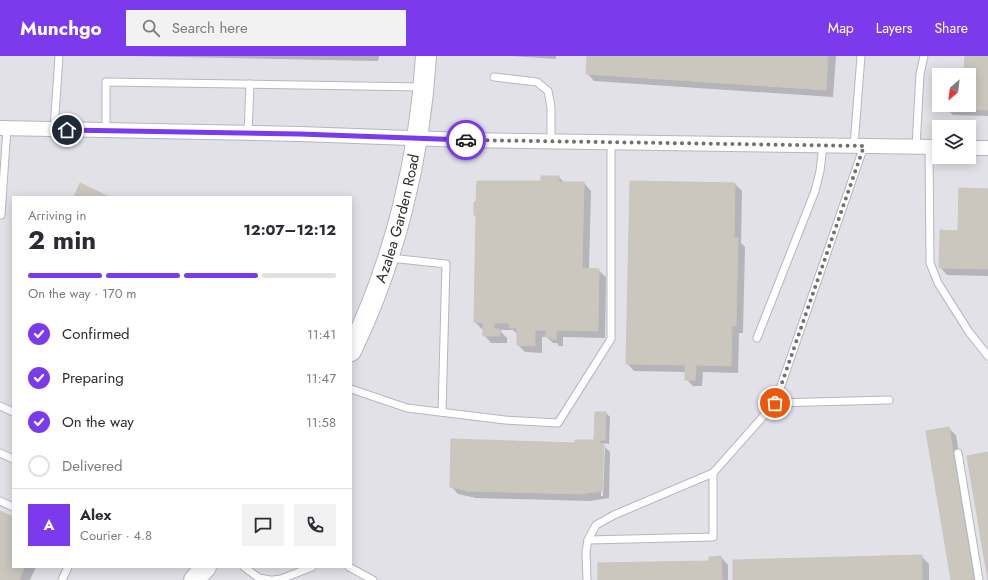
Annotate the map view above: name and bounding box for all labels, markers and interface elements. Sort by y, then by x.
search box [126,10,406,46]
text: Munchgo [20,15,102,42]
icon: search [140,17,162,39]
text: Search here [172,17,248,39]
text: Map [828,18,854,38]
text: Layers [876,18,912,38]
text: Share [934,18,968,38]
north arrow [932,68,976,112]
map controls [932,68,976,164]
pin [50,113,84,147]
icon: home [56,119,78,141]
courier [446,120,486,160]
button: layers [932,120,976,164]
icon: car [455,129,477,151]
street label: Azalea Garden Road [370,152,425,286]
text: Arriving in [28,206,86,225]
text: 12:07–12:12 [243,219,336,241]
text: 2 min [28,221,96,259]
text: On the way · 170 m [28,284,137,303]
icon: check [28,323,50,345]
text: Confirmed [62,323,130,345]
text: 11:41 [307,325,336,344]
icon: check [28,367,50,389]
text: Preparing [62,367,124,389]
text: 11:47 [306,369,336,388]
pin [758,386,792,420]
icon: bag [764,392,786,414]
icon: check [28,411,50,433]
text: On the way [62,411,134,433]
text: 11:58 [306,413,336,432]
text: Delivered [62,455,123,477]
text: Alex [80,504,111,526]
button: chat [242,504,284,546]
button: phone [294,504,336,546]
text: A [43,514,55,536]
text: Courier · 4.8 [80,526,152,545]

